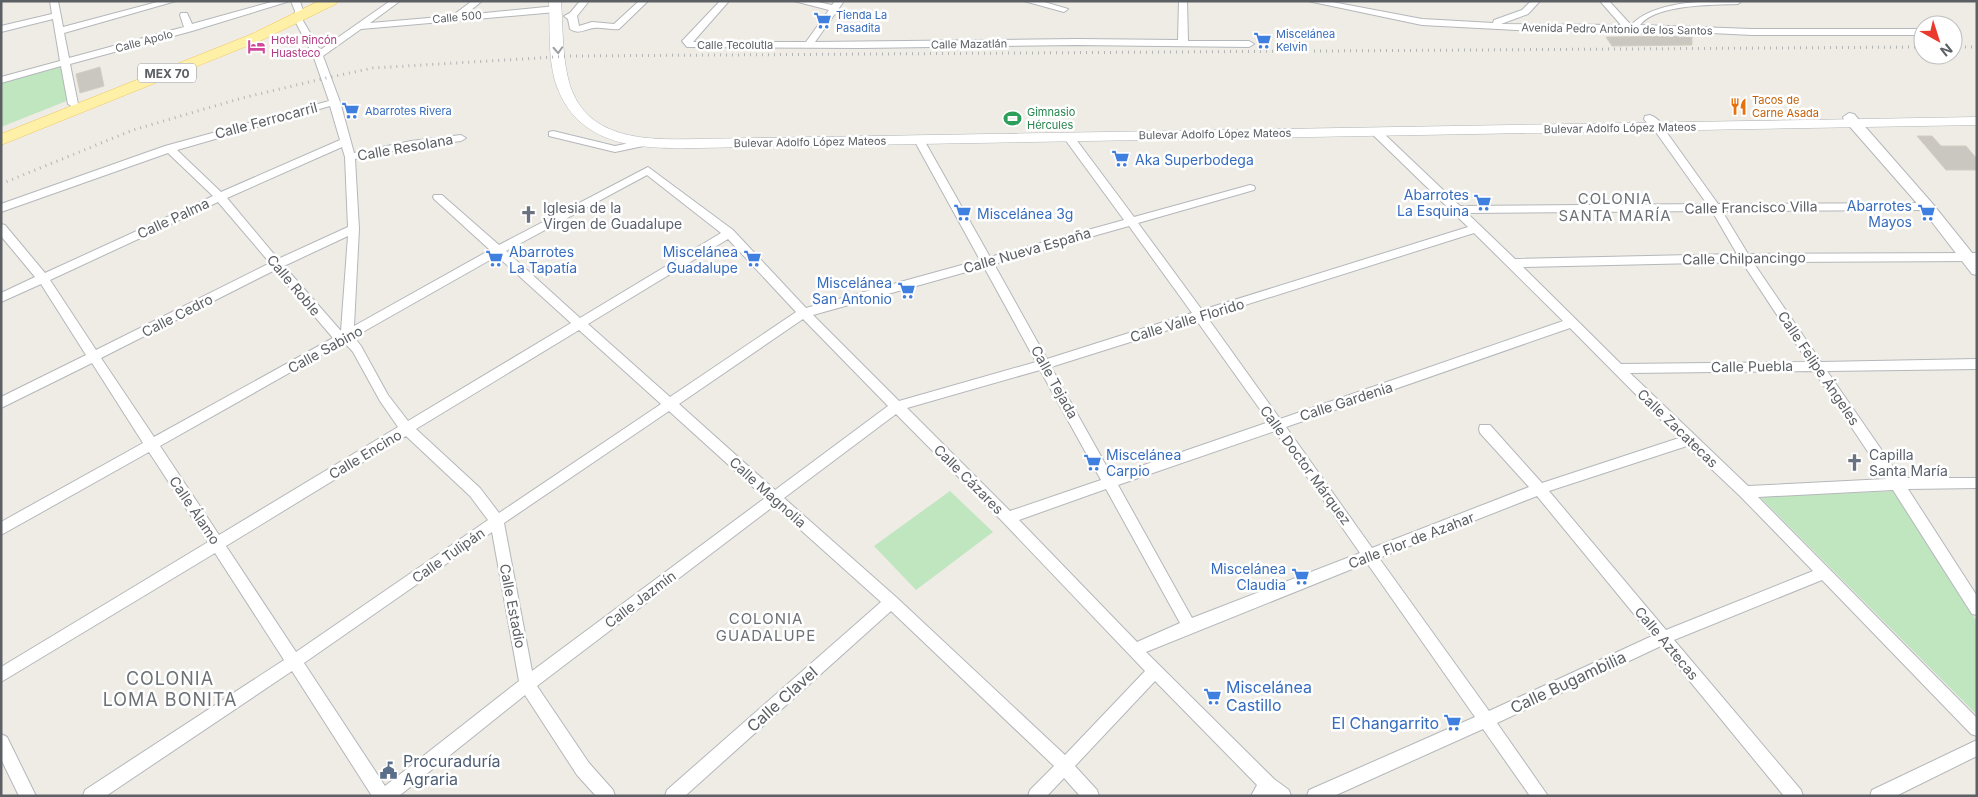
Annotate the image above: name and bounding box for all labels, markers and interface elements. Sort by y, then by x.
street label: Calle 500 [432,8,482,26]
place label: Tienda La Pasadita [836,8,887,35]
supermarket icon: Tienda La Pasadita [812,11,832,31]
north arrow [1913,15,1963,65]
street label: Avenida Pedro Antonio de los Santos [1521,20,1713,38]
street label: Calle Apolo [114,26,175,55]
place label: Miscelánea Kelvin [1276,27,1335,54]
supermarket icon: Miscelánea Kelvin [1252,30,1272,50]
place label: Hotel Rincón Huasteco [271,33,337,60]
hotel icon: Hotel Rincón Huasteco [247,36,267,56]
street label: Calle Mazatlán [931,36,1007,52]
street label: Calle Tecolutla [697,38,773,52]
text: N [1937,41,1956,60]
one-way arrow [553,46,564,54]
road number: MEX 70 [138,64,196,82]
place label: Tacos de Carne Asada [1752,93,1819,120]
restaurant icon: Tacos de Carne Asada [1728,96,1748,116]
street label: Calle Ferrocarril [213,98,319,142]
supermarket icon: Abarrotes Rivera [341,101,361,121]
place label: Abarrotes Rivera [365,104,452,118]
place label: Gimnasio Hércules [1027,105,1076,132]
sports icon: Gimnasio Hércules [1003,108,1023,128]
street label: Bulevar Adolfo López Mateos [1544,120,1697,136]
street label: Bulevar Adolfo López Mateos [1139,126,1292,142]
street label: Calle Resolana [356,130,454,164]
street label: Bulevar Adolfo López Mateos [734,134,887,150]
supermarket icon: Aka Superbodega [1111,149,1131,169]
place label: Aka Superbodega [1135,151,1254,168]
place label: Abarrotes La Esquina [1397,186,1469,219]
district label: COLONIA SANTA MARÍA [1558,189,1672,225]
supermarket icon: Abarrotes La Esquina [1473,192,1493,212]
street label: Calle Palma [134,194,212,242]
street label: Calle Francisco Villa [1684,197,1818,217]
place label: Abarrotes Mayos [1847,197,1912,230]
place label: Iglesia de la Virgen de Guadalupe [543,199,682,232]
supermarket icon: Miscelánea 3g [953,203,973,223]
supermarket icon: Abarrotes Mayos [1916,203,1936,223]
church icon: Iglesia de la Virgen de Guadalupe [519,205,539,225]
place label: Miscelánea 3g [977,205,1073,222]
street label: Calle Nueva España [961,224,1093,276]
place label: Abarrotes La Tapatía [509,243,577,276]
place label: Miscelánea Guadalupe [663,243,738,276]
street label: Calle Chilpancingo [1682,248,1806,268]
supermarket icon: Abarrotes La Tapatía [485,249,505,269]
supermarket icon: Miscelánea Guadalupe [742,249,762,269]
street label: Calle Roble [264,251,324,319]
place label: Miscelánea San Antonio [812,274,892,307]
supermarket icon: Miscelánea San Antonio [896,280,916,300]
street label: Calle Cedro [139,290,215,340]
street label: Calle Valle Florido [1128,295,1246,345]
street label: Calle Felipe Ángeles [1775,308,1863,428]
street label: Calle Sabino [285,322,365,376]
street label: Calle Tejada [1028,343,1082,421]
street label: Calle Puebla [1711,357,1793,375]
street label: Calle Gardenia [1297,378,1395,424]
street label: Calle Zacatecas [1634,385,1722,471]
street label: Calle Doctor Márquez [1257,402,1355,528]
street label: Calle Encino [326,426,404,482]
street label: Calle Cázares [931,441,1007,517]
place label: Miscelánea Carpio [1106,446,1181,479]
place label: Capilla Santa María [1869,446,1948,479]
supermarket icon: Miscelánea Carpio [1082,452,1102,472]
church icon: Capilla Santa María [1845,452,1865,472]
street label: Calle Magnolia [726,453,810,531]
street label: Calle Álamo [166,473,224,547]
street label: Calle Flor de Azahar [1346,508,1476,572]
street label: Calle Tulipán [408,524,488,586]
place label: Miscelánea Claudia [1211,560,1286,593]
street label: Calle Estadio [496,562,530,650]
supermarket icon: Miscelánea Claudia [1290,566,1310,586]
street label: Calle Jazmín [601,567,679,631]
street label: Calle Aztecas [1631,603,1703,683]
district label: COLONIA GUADALUPE [716,609,816,645]
street label: Calle Bugambilia [1507,646,1629,718]
street label: Calle Clavel [742,662,822,736]
district label: COLONIA LOMA BONITA [103,668,237,710]
place label: Miscelánea Castillo [1226,677,1312,715]
supermarket icon: Miscelánea Castillo [1202,686,1222,706]
place label: El Changarrito [1332,713,1439,733]
supermarket icon: El Changarrito [1443,713,1463,733]
place label: Procuraduría Agraria [403,751,501,789]
public building icon: Procuraduría Agraria [379,760,399,780]

